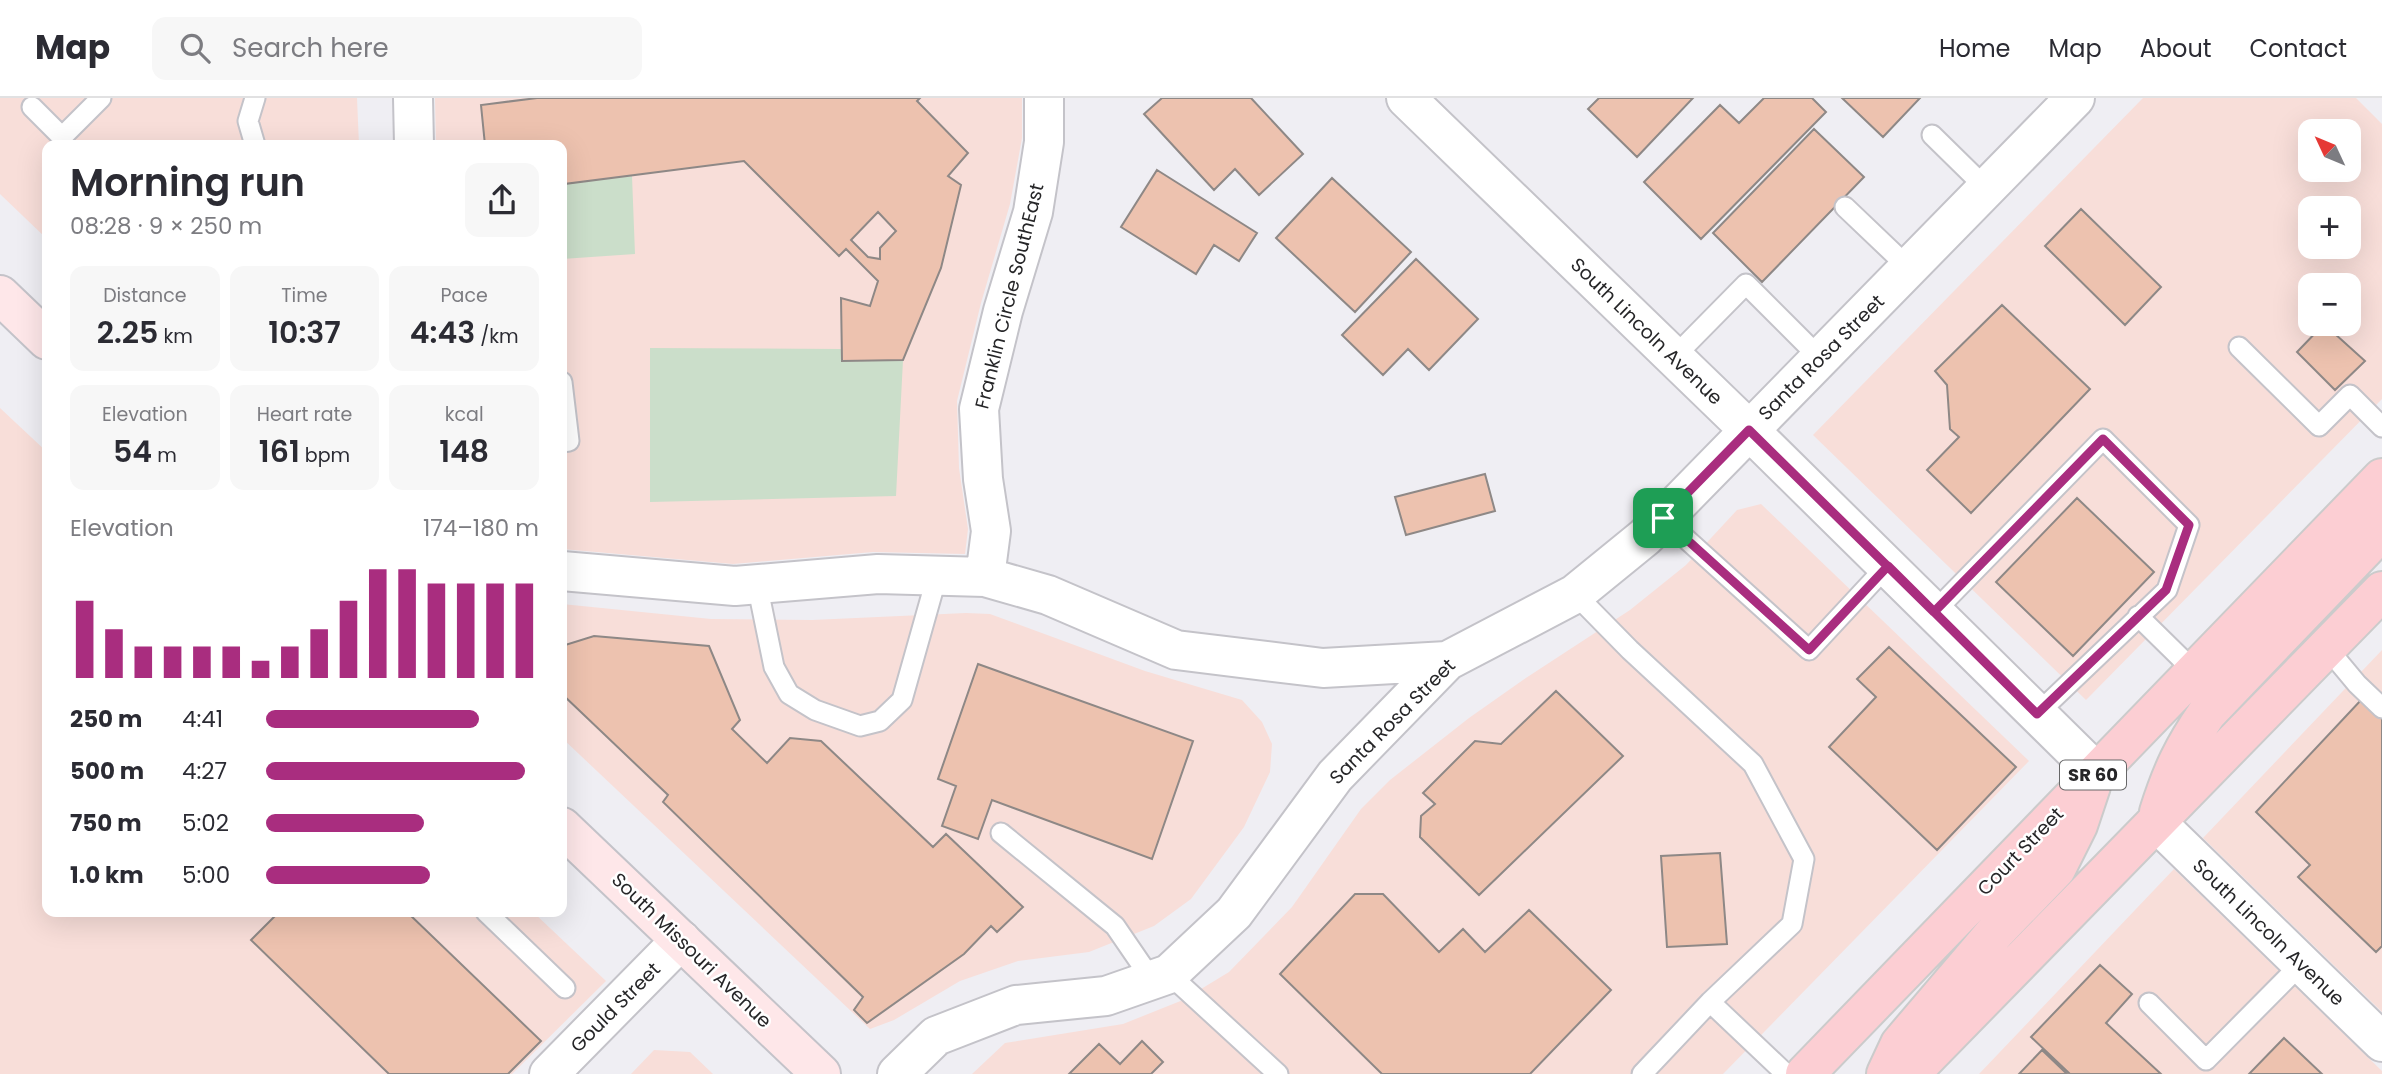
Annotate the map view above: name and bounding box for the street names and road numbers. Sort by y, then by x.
street label: Franklin Circle SouthEast [968,180,1051,412]
street label: South Lincoln Avenue [1565,252,1729,411]
street label: Santa Rosa Street [1752,288,1890,426]
street label: Santa Rosa Street [1323,652,1461,790]
road number: SR 60 [2060,760,2126,790]
street label: Court Street [1971,801,2070,902]
street label: South Lincoln Avenue [2187,853,2351,1012]
street label: South Missouri Avenue [606,867,778,1034]
street label: Gould Street [564,956,666,1058]

